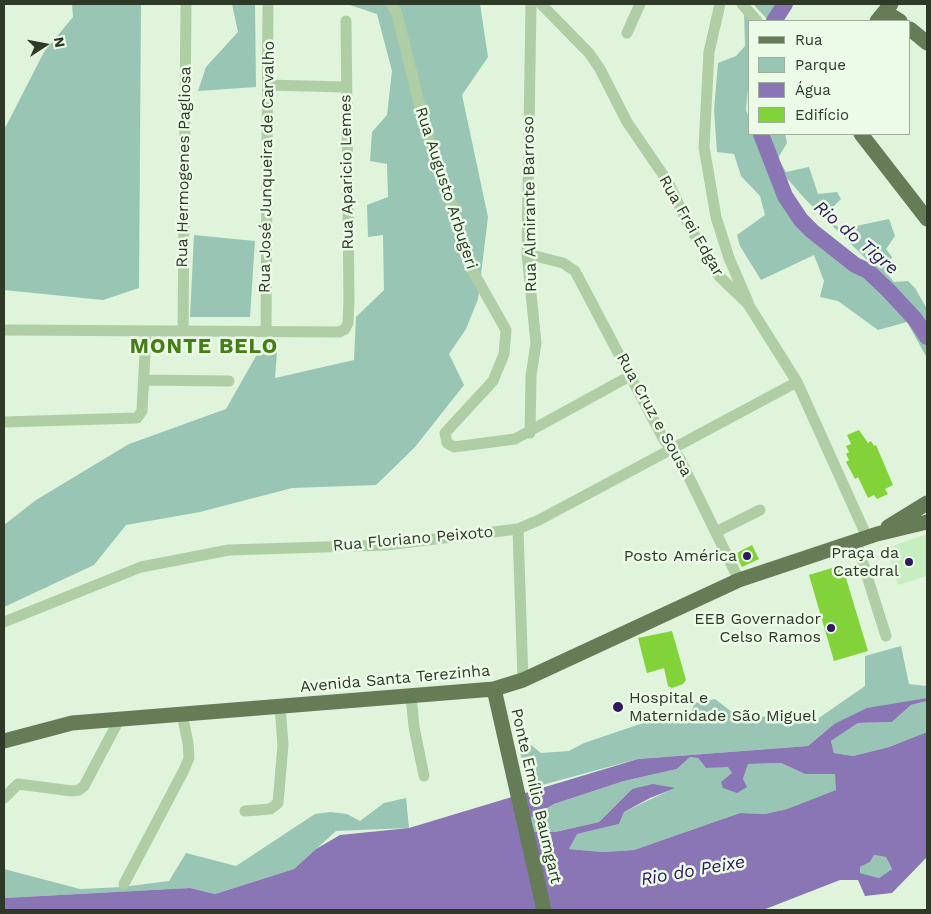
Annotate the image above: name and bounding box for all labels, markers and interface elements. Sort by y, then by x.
north arrow [20,20,70,70]
legend [748,20,911,135]
text: Rua [795,31,823,49]
text: N [51,36,69,49]
street label: Rua José Junqueira de Carvalho [255,41,279,293]
text: Parque [795,56,846,74]
street label: Rua Hermogenes Pagliosa [173,66,195,268]
text: Água [795,81,831,99]
street label: Rua Aparicio Lemes [336,94,358,250]
street label: Rua Augusto Arbugeri [411,105,481,271]
text: Edifício [795,106,849,124]
street label: Rua Almirante Barroso [519,116,541,292]
street label: Rua Frei Edgar [654,172,728,280]
water label: Rio do Tigre [809,196,903,280]
district label: MONTE BELO [129,334,279,360]
street label: Rua Cruz e Sousa [612,350,696,480]
street label: Rua Floriano Peixoto [332,522,494,556]
place label: Praça da Catedral [831,543,899,581]
place label: Posto América [624,546,737,566]
marker: Posto América [741,550,753,562]
marker: Praça da Catedral [903,556,915,568]
place label: EEB Governador Celso Ramos [694,609,821,647]
marker: EEB Governador Celso Ramos [825,622,837,634]
street label: Avenida Santa Terezinha [299,661,491,697]
place label: Hospital e Maternidade São Miguel [629,688,816,726]
marker: Hospital e Maternidade São Miguel [611,700,625,714]
street label: Ponte Emílio Baumgart [506,707,566,885]
water label: Rio do Peixe [639,851,747,891]

